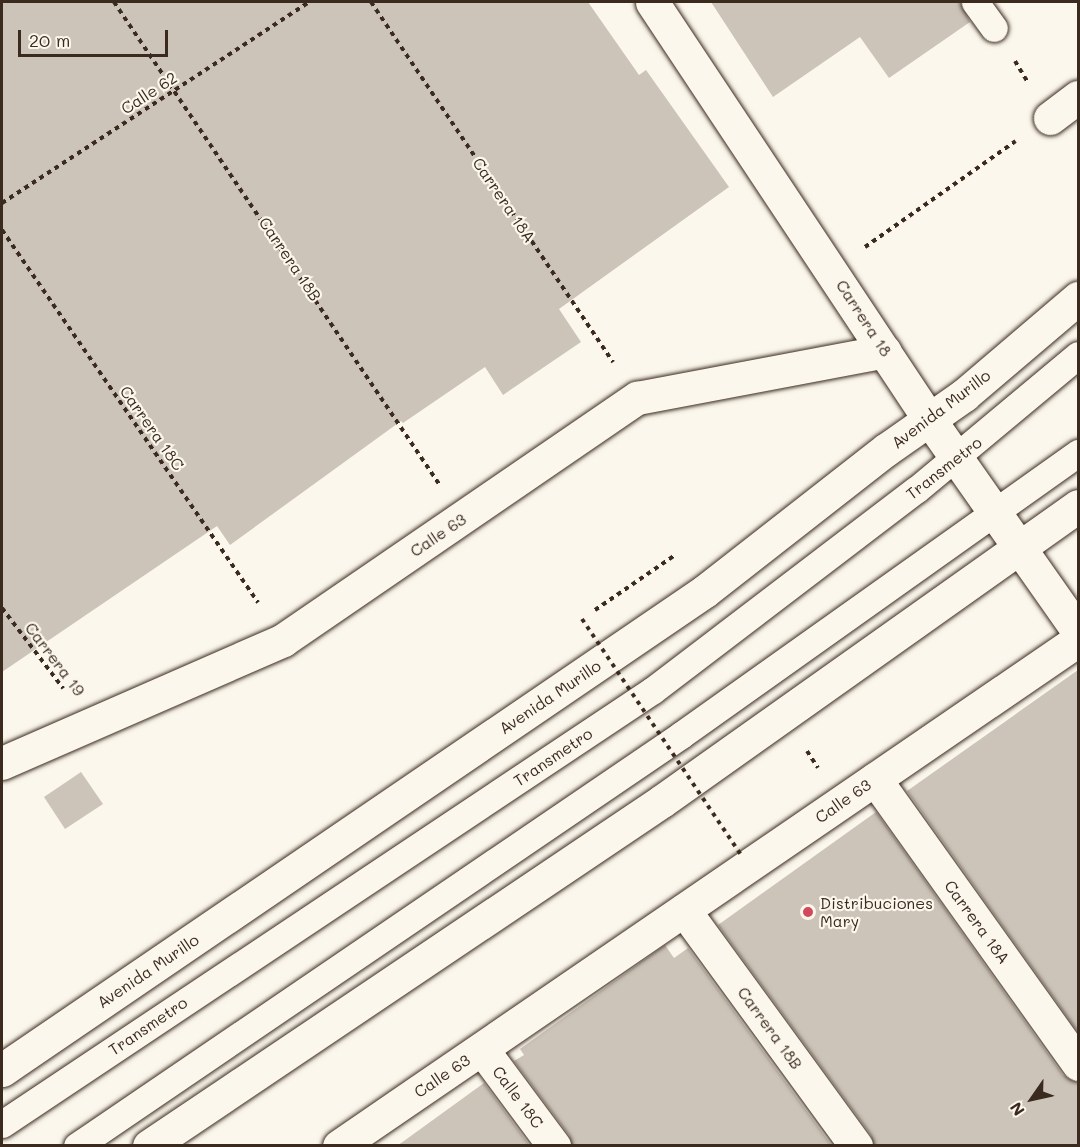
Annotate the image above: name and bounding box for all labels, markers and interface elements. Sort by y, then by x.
scale bar [21,18,171,56]
text: 20 m [29,28,70,52]
street label: Calle 62 [117,68,181,118]
street label: Carrera 18A [469,154,539,246]
street label: Carrera 18B [255,213,325,305]
street label: Carrera 18 [832,276,896,360]
street label: Avenida Murillo [888,366,994,452]
street label: Carrera 18C [116,382,188,474]
street label: Transmetro [902,432,986,504]
street label: Calle 63 [406,509,470,561]
street label: Carrera 19 [21,618,89,700]
street label: Avenida Murillo [495,656,605,738]
street label: Transmetro [510,724,596,790]
street label: Calle 63 [811,775,875,827]
street label: Carrera 18A [940,877,1014,967]
place label: Distribuciones Mary [820,893,933,931]
marker: Distribuciones Mary [801,905,815,919]
street label: Avenida Murillo [93,930,203,1012]
street label: Carrera 18B [734,983,806,1073]
street label: Transmetro [105,993,191,1059]
street label: Calle 63 [410,1050,474,1102]
street label: Calle 18C [488,1062,548,1132]
north arrow [1002,1069,1062,1129]
text: N [1005,1098,1029,1120]

